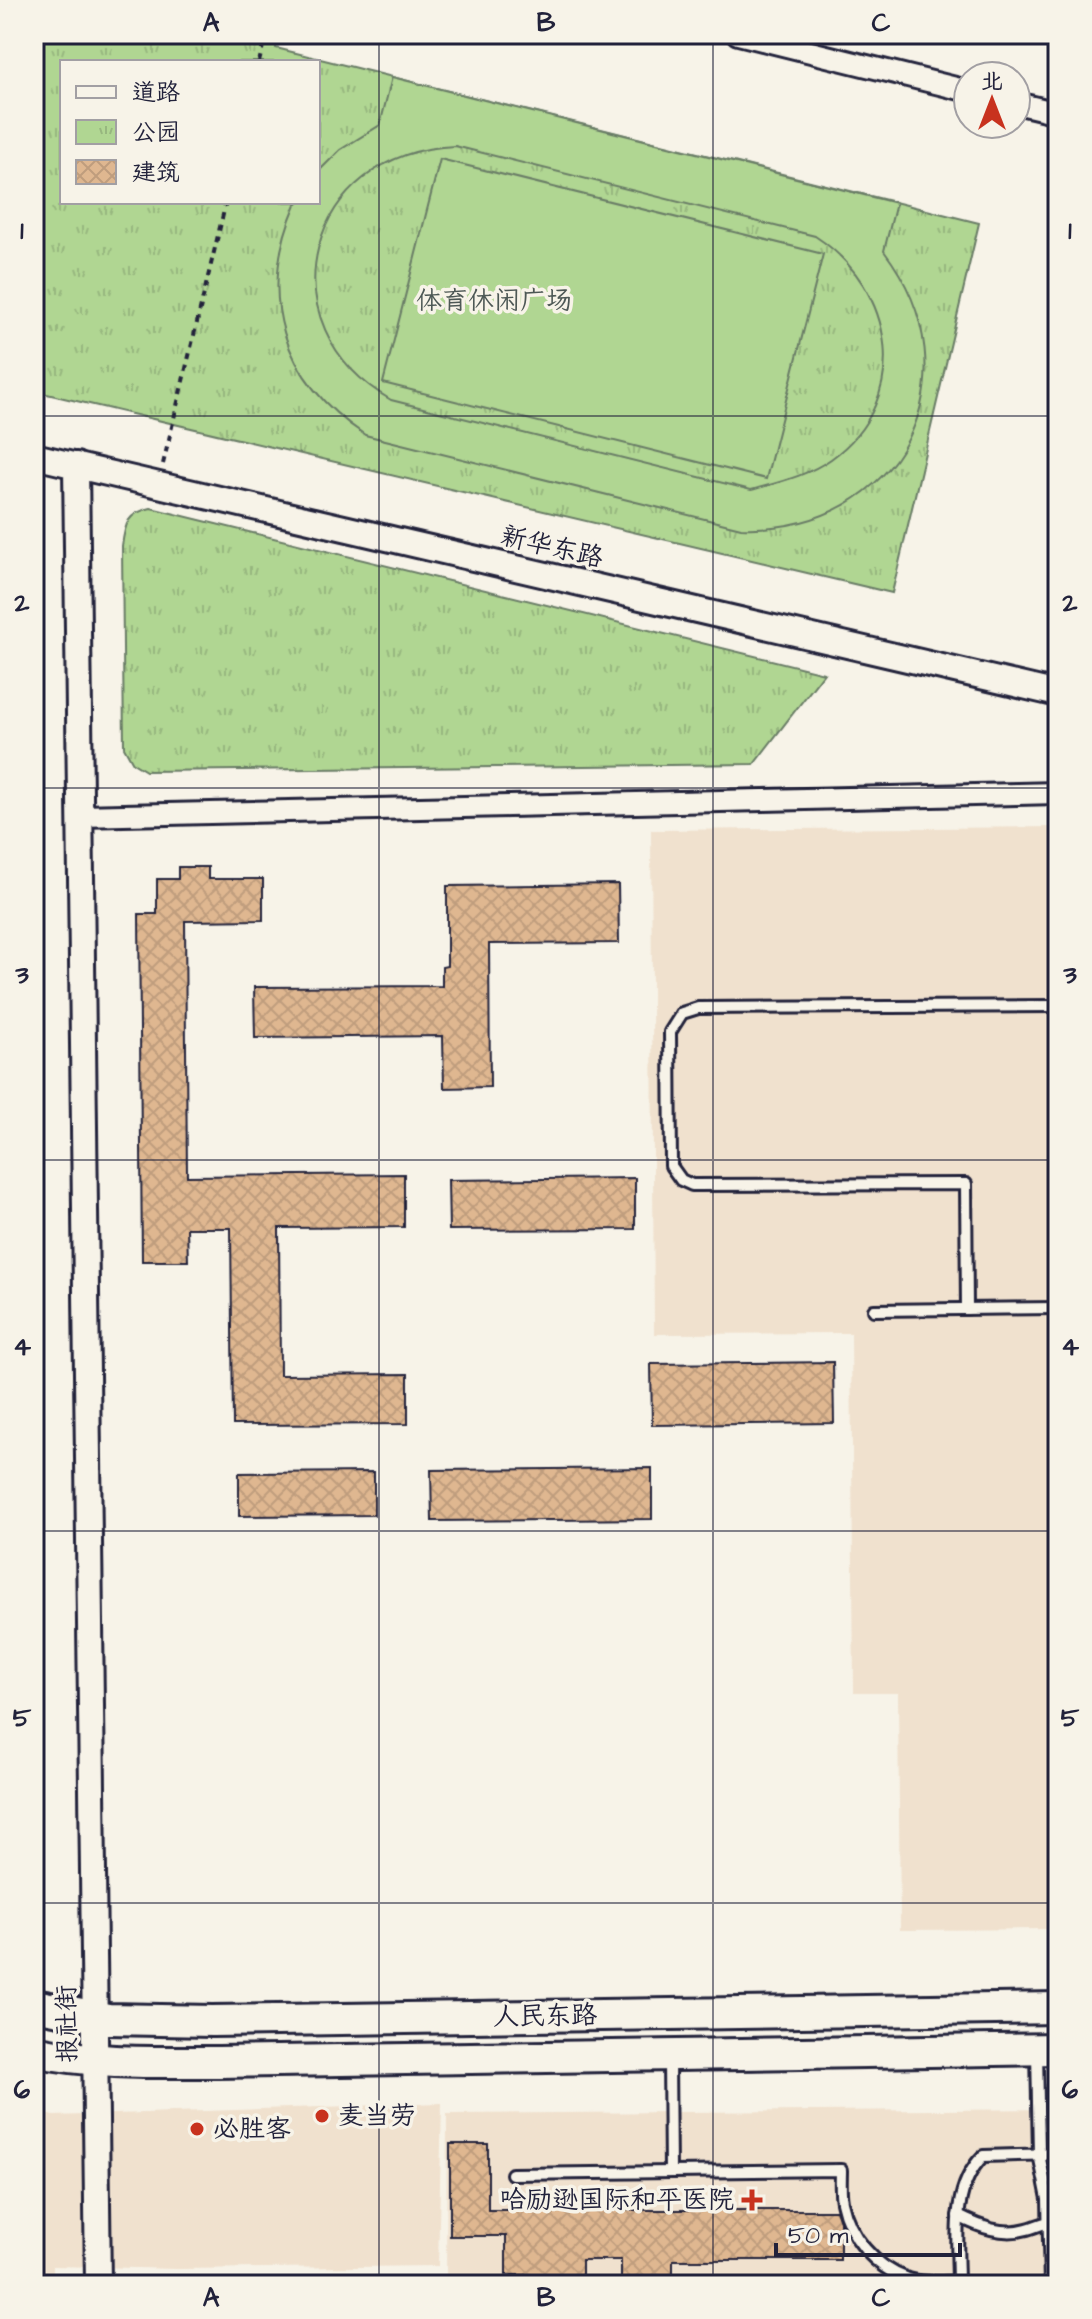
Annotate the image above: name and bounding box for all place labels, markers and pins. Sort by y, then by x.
place label: 麦当劳 [338,2098,416,2134]
marker: 麦当劳 [313,2107,331,2125]
place label: 必胜客 [213,2111,291,2147]
marker: 必胜客 [188,2120,206,2138]
place label: 哈励逊国际和平医院 [500,2182,734,2218]
marker: 哈励逊国际和平医院 [741,2189,763,2211]

